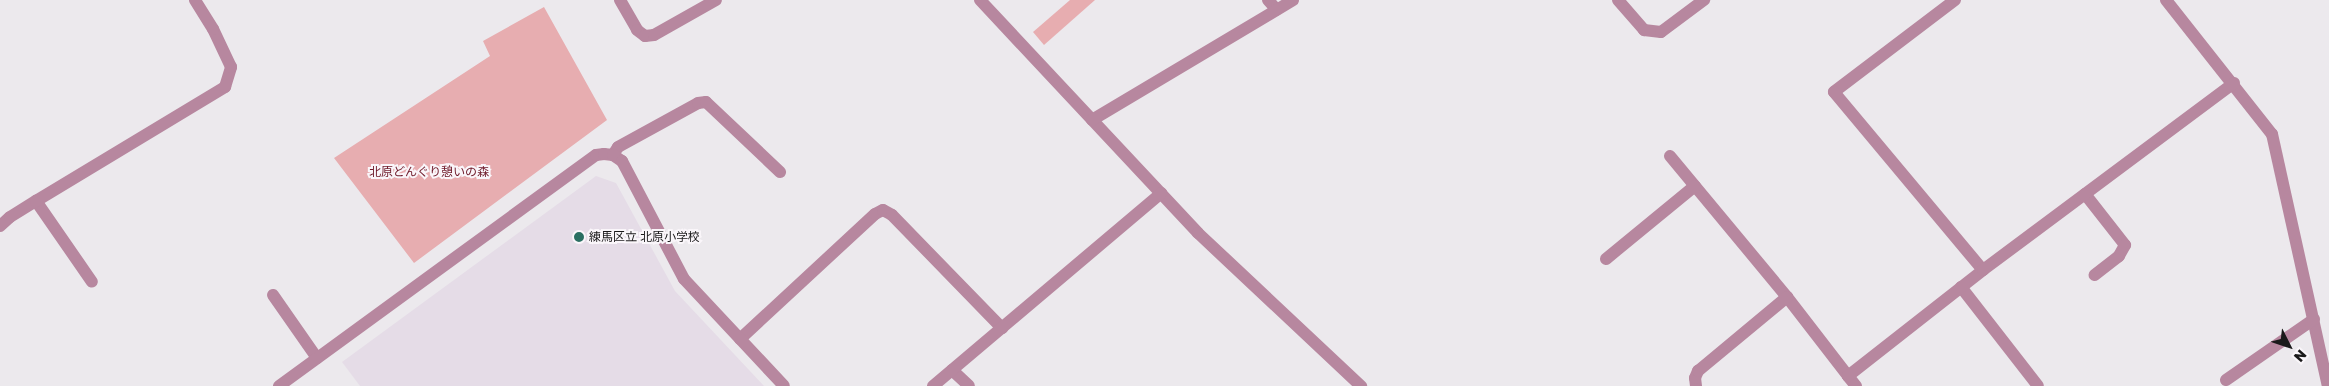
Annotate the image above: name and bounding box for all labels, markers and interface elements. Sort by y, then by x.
park label: 北原どんぐり憩いの森 [369,165,489,179]
place label: 練馬区立 北原小学校 [589,230,700,244]
marker: 練馬区立 北原小学校 [573,231,585,243]
north arrow [2264,321,2314,371]
text: N [2291,347,2311,366]

